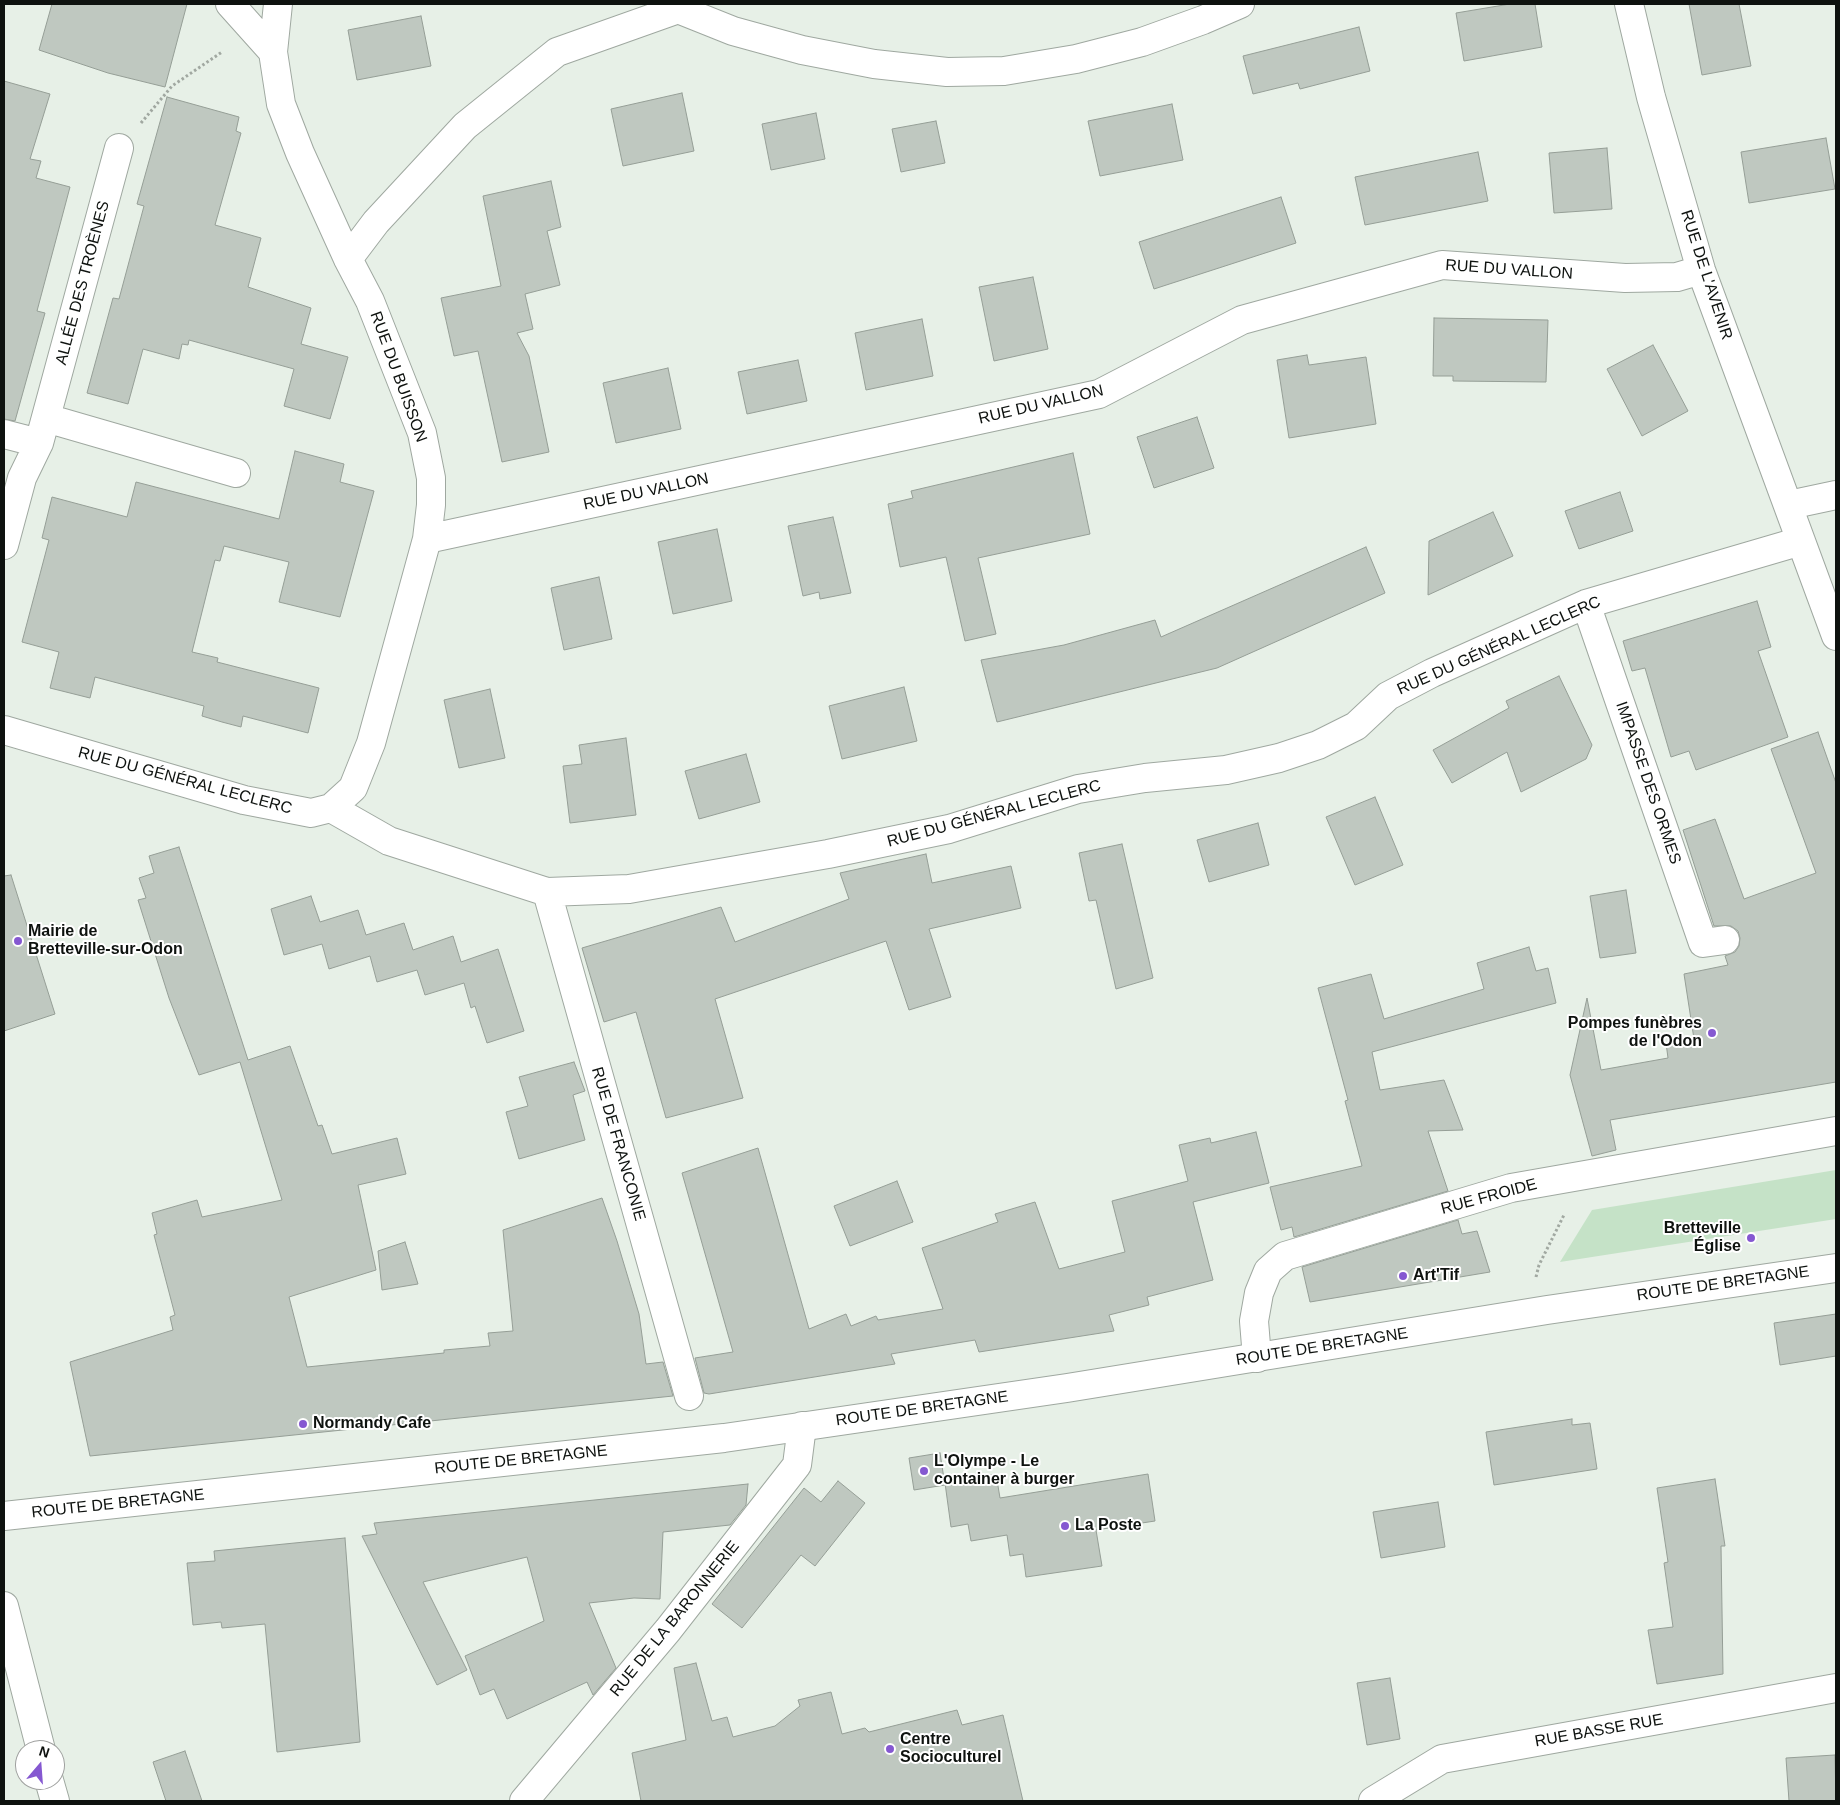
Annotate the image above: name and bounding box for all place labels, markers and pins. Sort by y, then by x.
place label: Mairie de Bretteville-sur-Odon [28,922,183,960]
marker: Mairie de Bretteville-sur-Odon [12,935,24,947]
place label: Pompes funèbres de l'Odon [1568,1014,1702,1052]
marker: Pompes funèbres de l'Odon [1706,1027,1718,1039]
place label: Bretteville Église [1664,1219,1741,1257]
marker: Bretteville Église [1745,1232,1757,1244]
place label: Art'Tif [1413,1266,1459,1286]
marker: Art'Tif [1397,1270,1409,1282]
place label: Normandy Cafe [313,1414,431,1434]
marker: Normandy Cafe [297,1418,309,1430]
place label: L'Olympe - Le container à burger [934,1452,1074,1490]
marker: L'Olympe - Le container à burger [918,1465,930,1477]
place label: La Poste [1075,1516,1142,1536]
marker: La Poste [1059,1520,1071,1532]
place label: Centre Socioculturel [900,1730,1001,1768]
marker: Centre Socioculturel [884,1743,896,1755]

